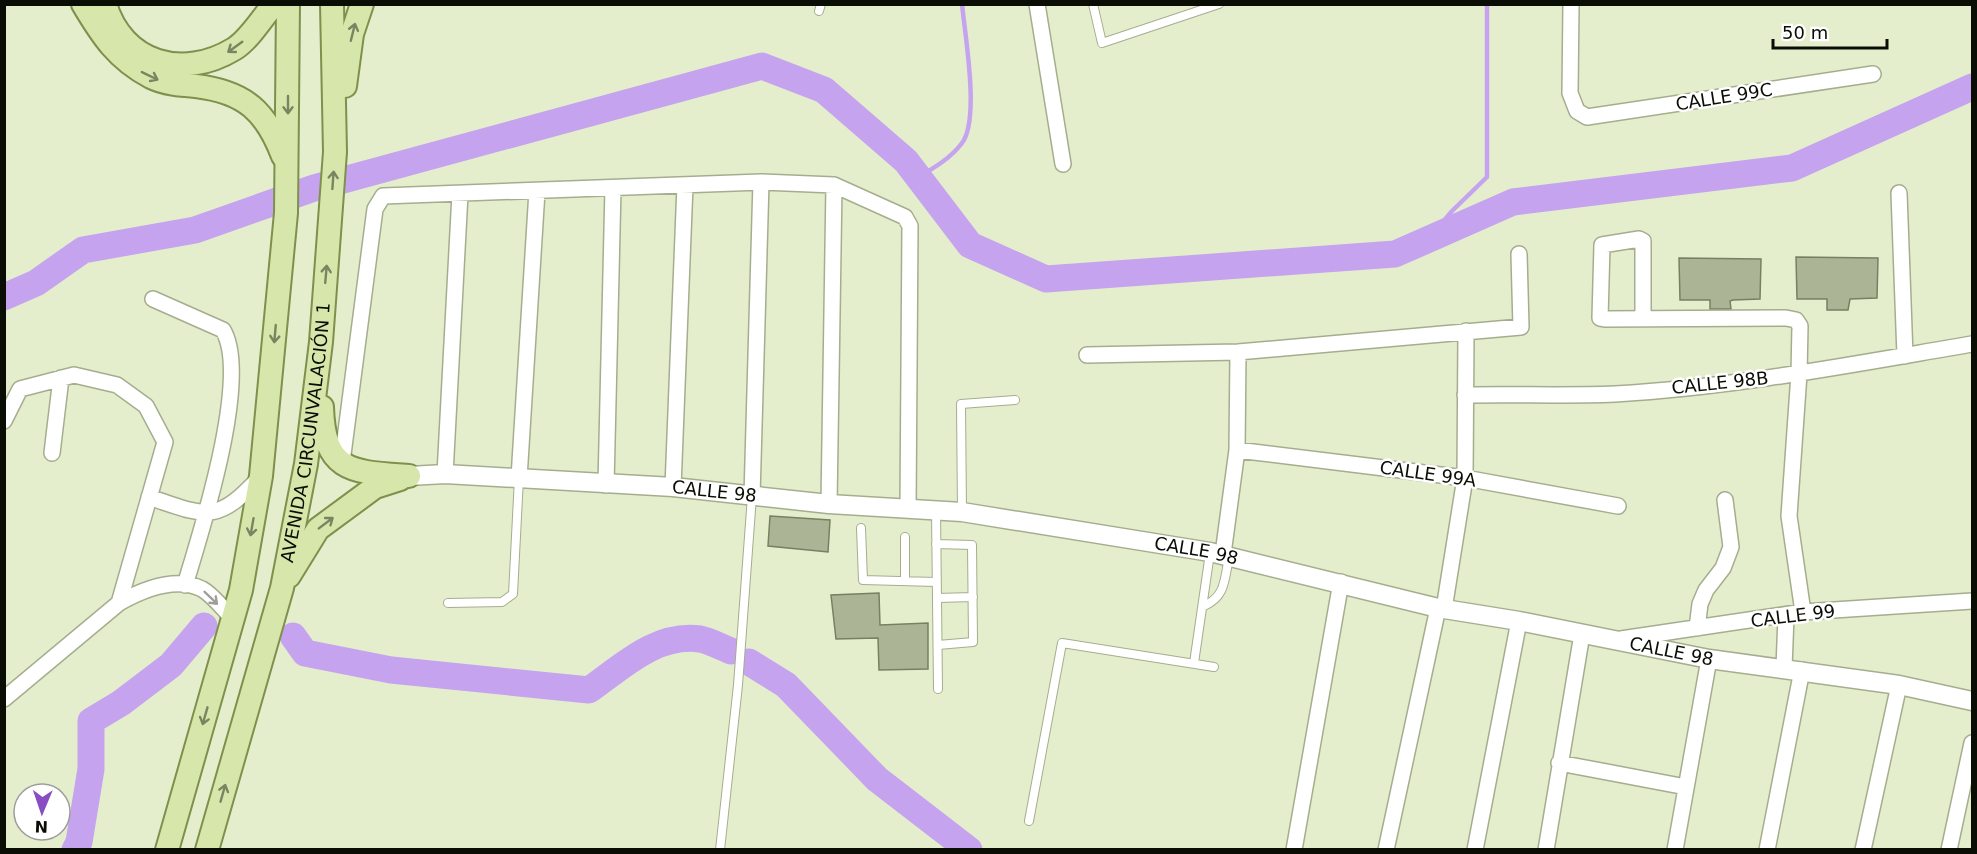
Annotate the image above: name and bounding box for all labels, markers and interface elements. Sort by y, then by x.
scale bar [1773,12,1887,50]
text: 50 m [1782,22,1828,43]
one-way arrow [348,23,360,42]
one-way arrow [227,41,243,53]
one-way arrow [141,70,159,82]
street label: CALLE 99C [1674,79,1774,115]
one-way arrow [282,94,294,114]
one-way arrow [328,170,339,190]
one-way arrow [321,264,332,284]
street label: AVENIDA CIRCUNVALACIÓN 1 [276,302,334,564]
one-way arrow [269,323,280,343]
street label: CALLE 98B [1670,367,1769,398]
street label: CALLE 99A [1378,456,1478,491]
street label: CALLE 98 [671,476,758,506]
one-way arrow [318,516,334,529]
one-way arrow [246,517,257,537]
street label: CALLE 98 [1153,532,1240,569]
one-way arrow [204,591,219,606]
street label: CALLE 99 [1750,600,1836,631]
street label: CALLE 98 [1628,632,1715,670]
one-way arrow [199,706,210,725]
north arrow [12,782,72,842]
one-way arrow [218,784,229,803]
text: N [34,817,49,836]

